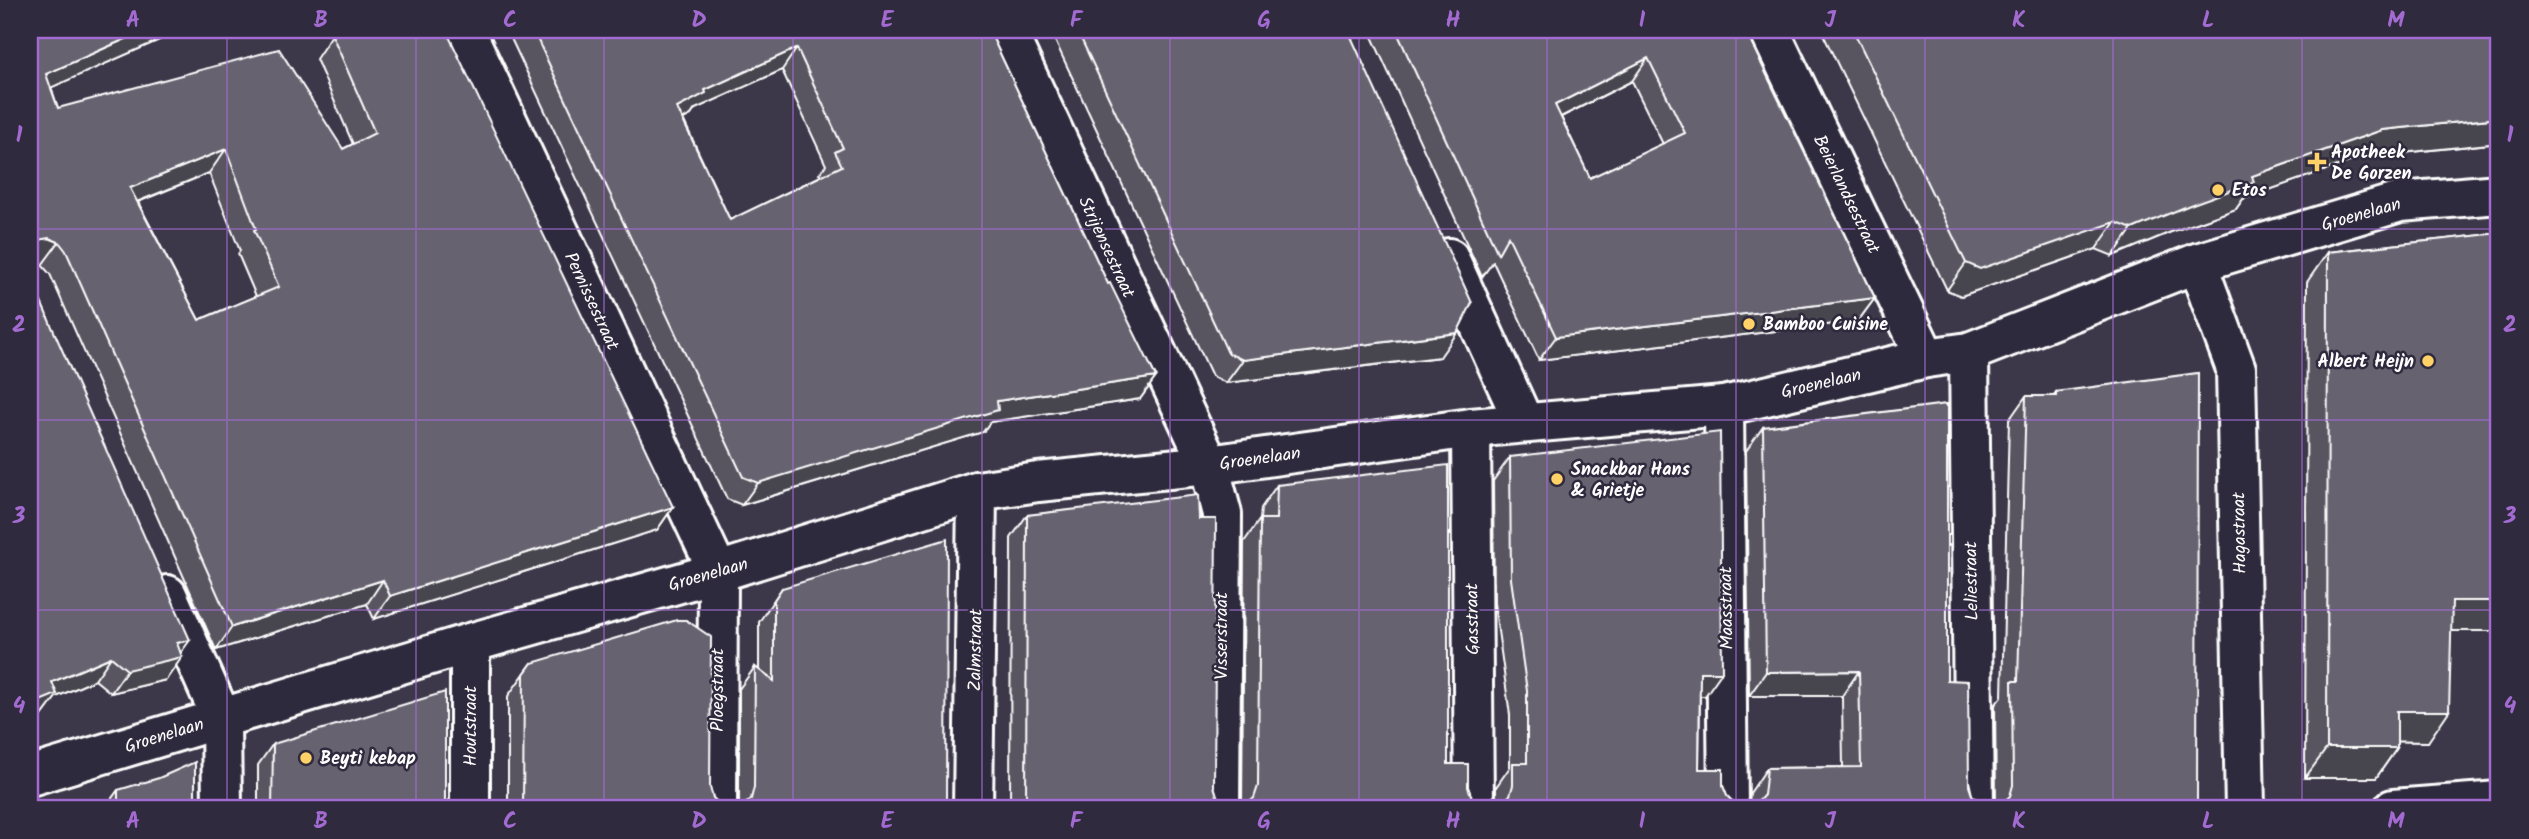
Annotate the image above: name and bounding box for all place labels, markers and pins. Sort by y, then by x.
place label: Apotheek De Gorzen [2331,139,2412,189]
marker: Apotheek De Gorzen [2309,154,2325,170]
place label: Etos [2232,177,2267,206]
marker: Etos [2210,182,2226,198]
place label: Bamboo Cuisine [1763,311,1888,340]
marker: Bamboo Cuisine [1741,316,1757,332]
place label: Albert Heijn [2317,348,2414,377]
marker: Albert Heijn [2420,353,2436,369]
place label: Snackbar Hans & Grietje [1571,456,1690,506]
marker: Snackbar Hans & Grietje [1549,471,1565,487]
place label: Beyti kebap [320,745,416,774]
marker: Beyti kebap [298,750,314,766]

